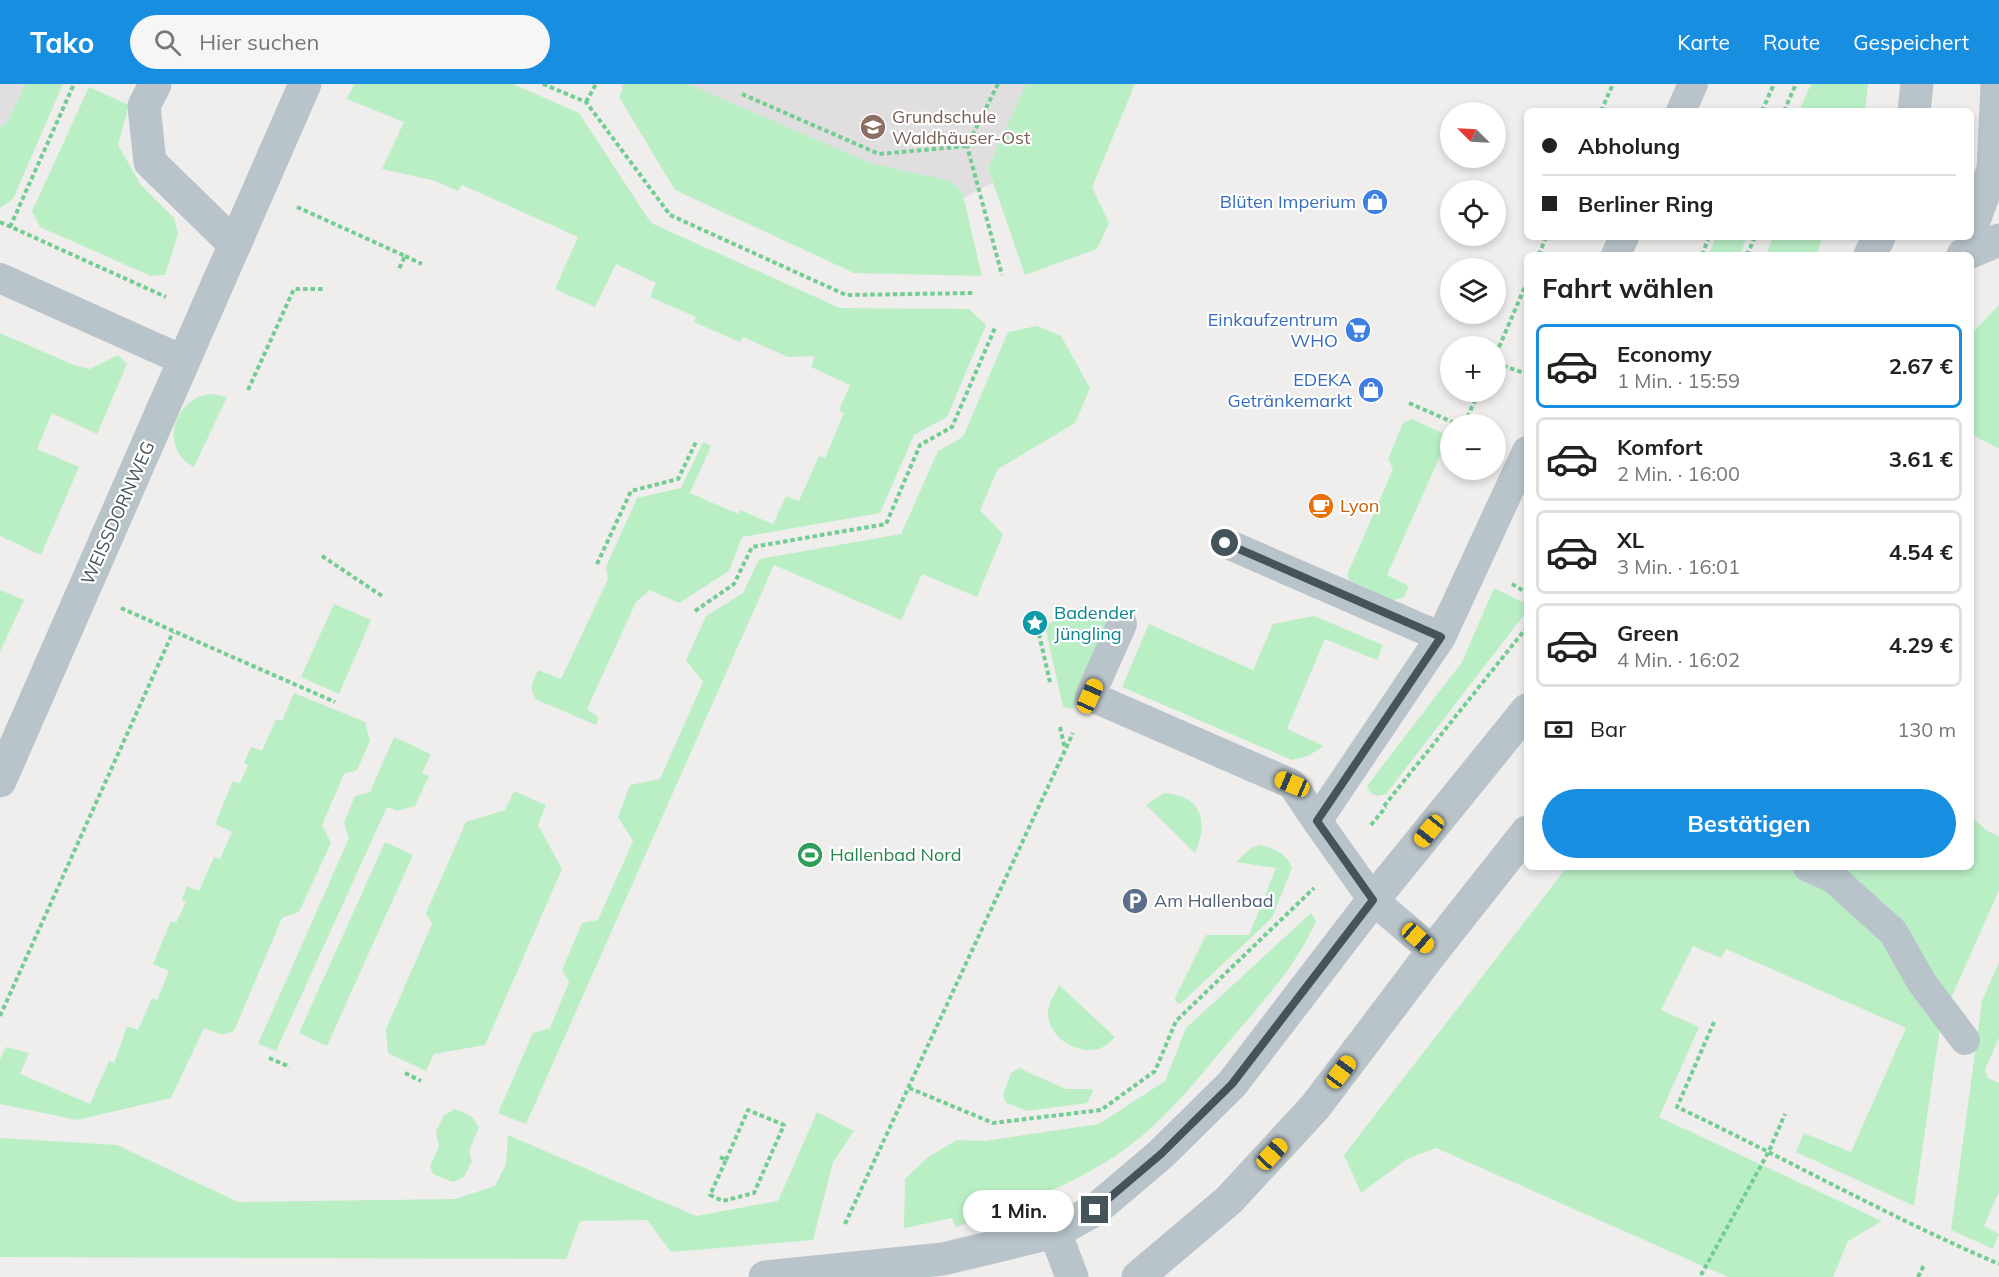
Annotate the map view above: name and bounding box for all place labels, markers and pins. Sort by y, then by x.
place label: Grundschule Waldhäuser-Ost [892,105,1030,149]
school or university icon: Grundschule Waldhäuser-Ost [858,112,888,142]
shop icon: Blüten Imperium [1360,187,1390,217]
place label: Blüten Imperium [1220,190,1356,213]
place label: Einkaufzentrum WHO [1208,308,1338,352]
supermarket icon: Einkaufzentrum WHO [1343,315,1373,345]
place label: EDEKA Getränkemarkt [1228,368,1352,412]
shop icon: EDEKA Getränkemarkt [1356,375,1386,405]
cafe icon: Lyon [1306,491,1336,521]
place label: Lyon [1340,494,1379,517]
place label: Badender Jüngling [1054,601,1136,645]
place icon: Badender Jüngling [1020,608,1050,638]
sports icon: Hallenbad Nord [795,840,825,870]
place label: Hallenbad Nord [830,843,962,866]
parking icon: Am Hallenbad [1120,886,1150,916]
place label: Am Hallenbad [1154,889,1274,912]

